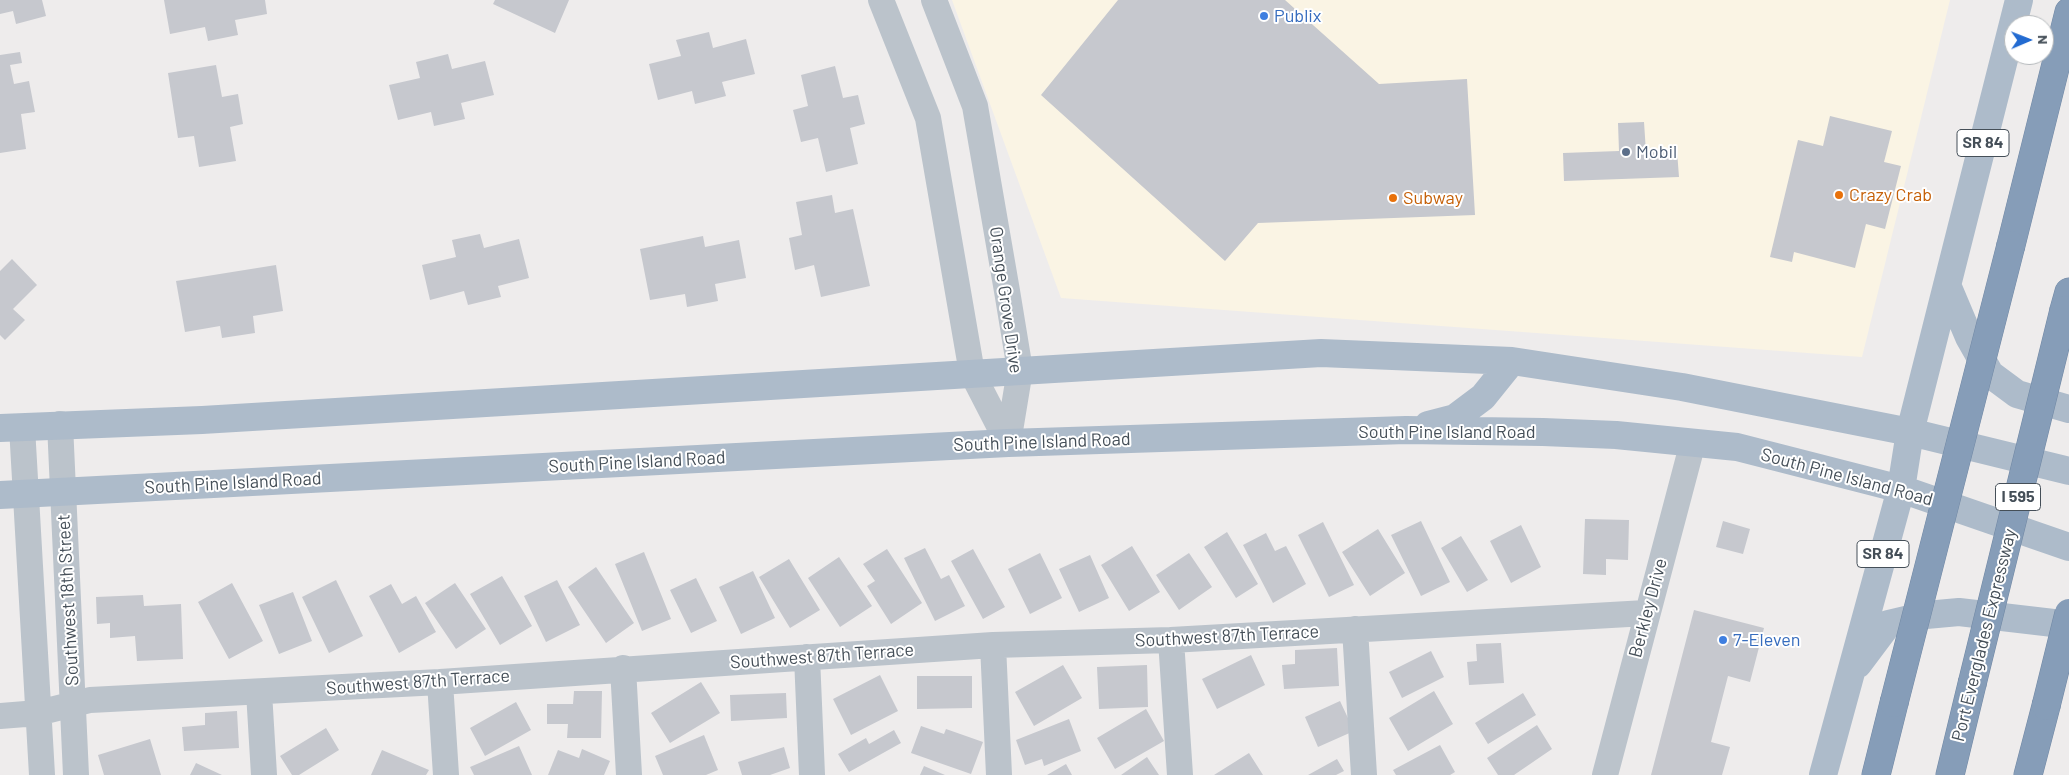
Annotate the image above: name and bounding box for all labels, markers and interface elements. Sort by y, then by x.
place label: Publix [1274,5,1321,27]
marker: Publix [1258,10,1270,22]
north arrow [2004,15,2054,65]
text: N [2035,35,2052,45]
road number: SR 84 [1957,130,2009,156]
place label: Mobil [1636,141,1677,163]
marker: Mobil [1620,146,1632,158]
place label: Crazy Crab [1849,184,1932,206]
place label: Subway [1403,187,1463,209]
marker: Crazy Crab [1833,189,1845,201]
marker: Subway [1387,192,1399,204]
street label: Orange Grove Drive [985,225,1027,375]
street label: South Pine Island Road [1358,421,1536,443]
street label: South Pine Island Road [953,428,1131,456]
street label: South Pine Island Road [1759,444,1935,510]
street label: South Pine Island Road [548,447,726,477]
street label: South Pine Island Road [144,468,322,498]
road number: I 595 [1996,484,2040,511]
street label: Southwest 18th Street [53,514,83,686]
street label: Port Everglades Expressway [1947,526,2021,744]
road number: SR 84 [1857,540,1909,568]
street label: Berkley Drive [1624,556,1672,660]
street label: Southwest 87th Terrace [1134,620,1320,652]
place label: 7-Eleven [1733,629,1801,651]
marker: 7-Eleven [1717,634,1729,646]
street label: Southwest 87th Terrace [729,639,915,673]
street label: Southwest 87th Terrace [325,665,511,699]

